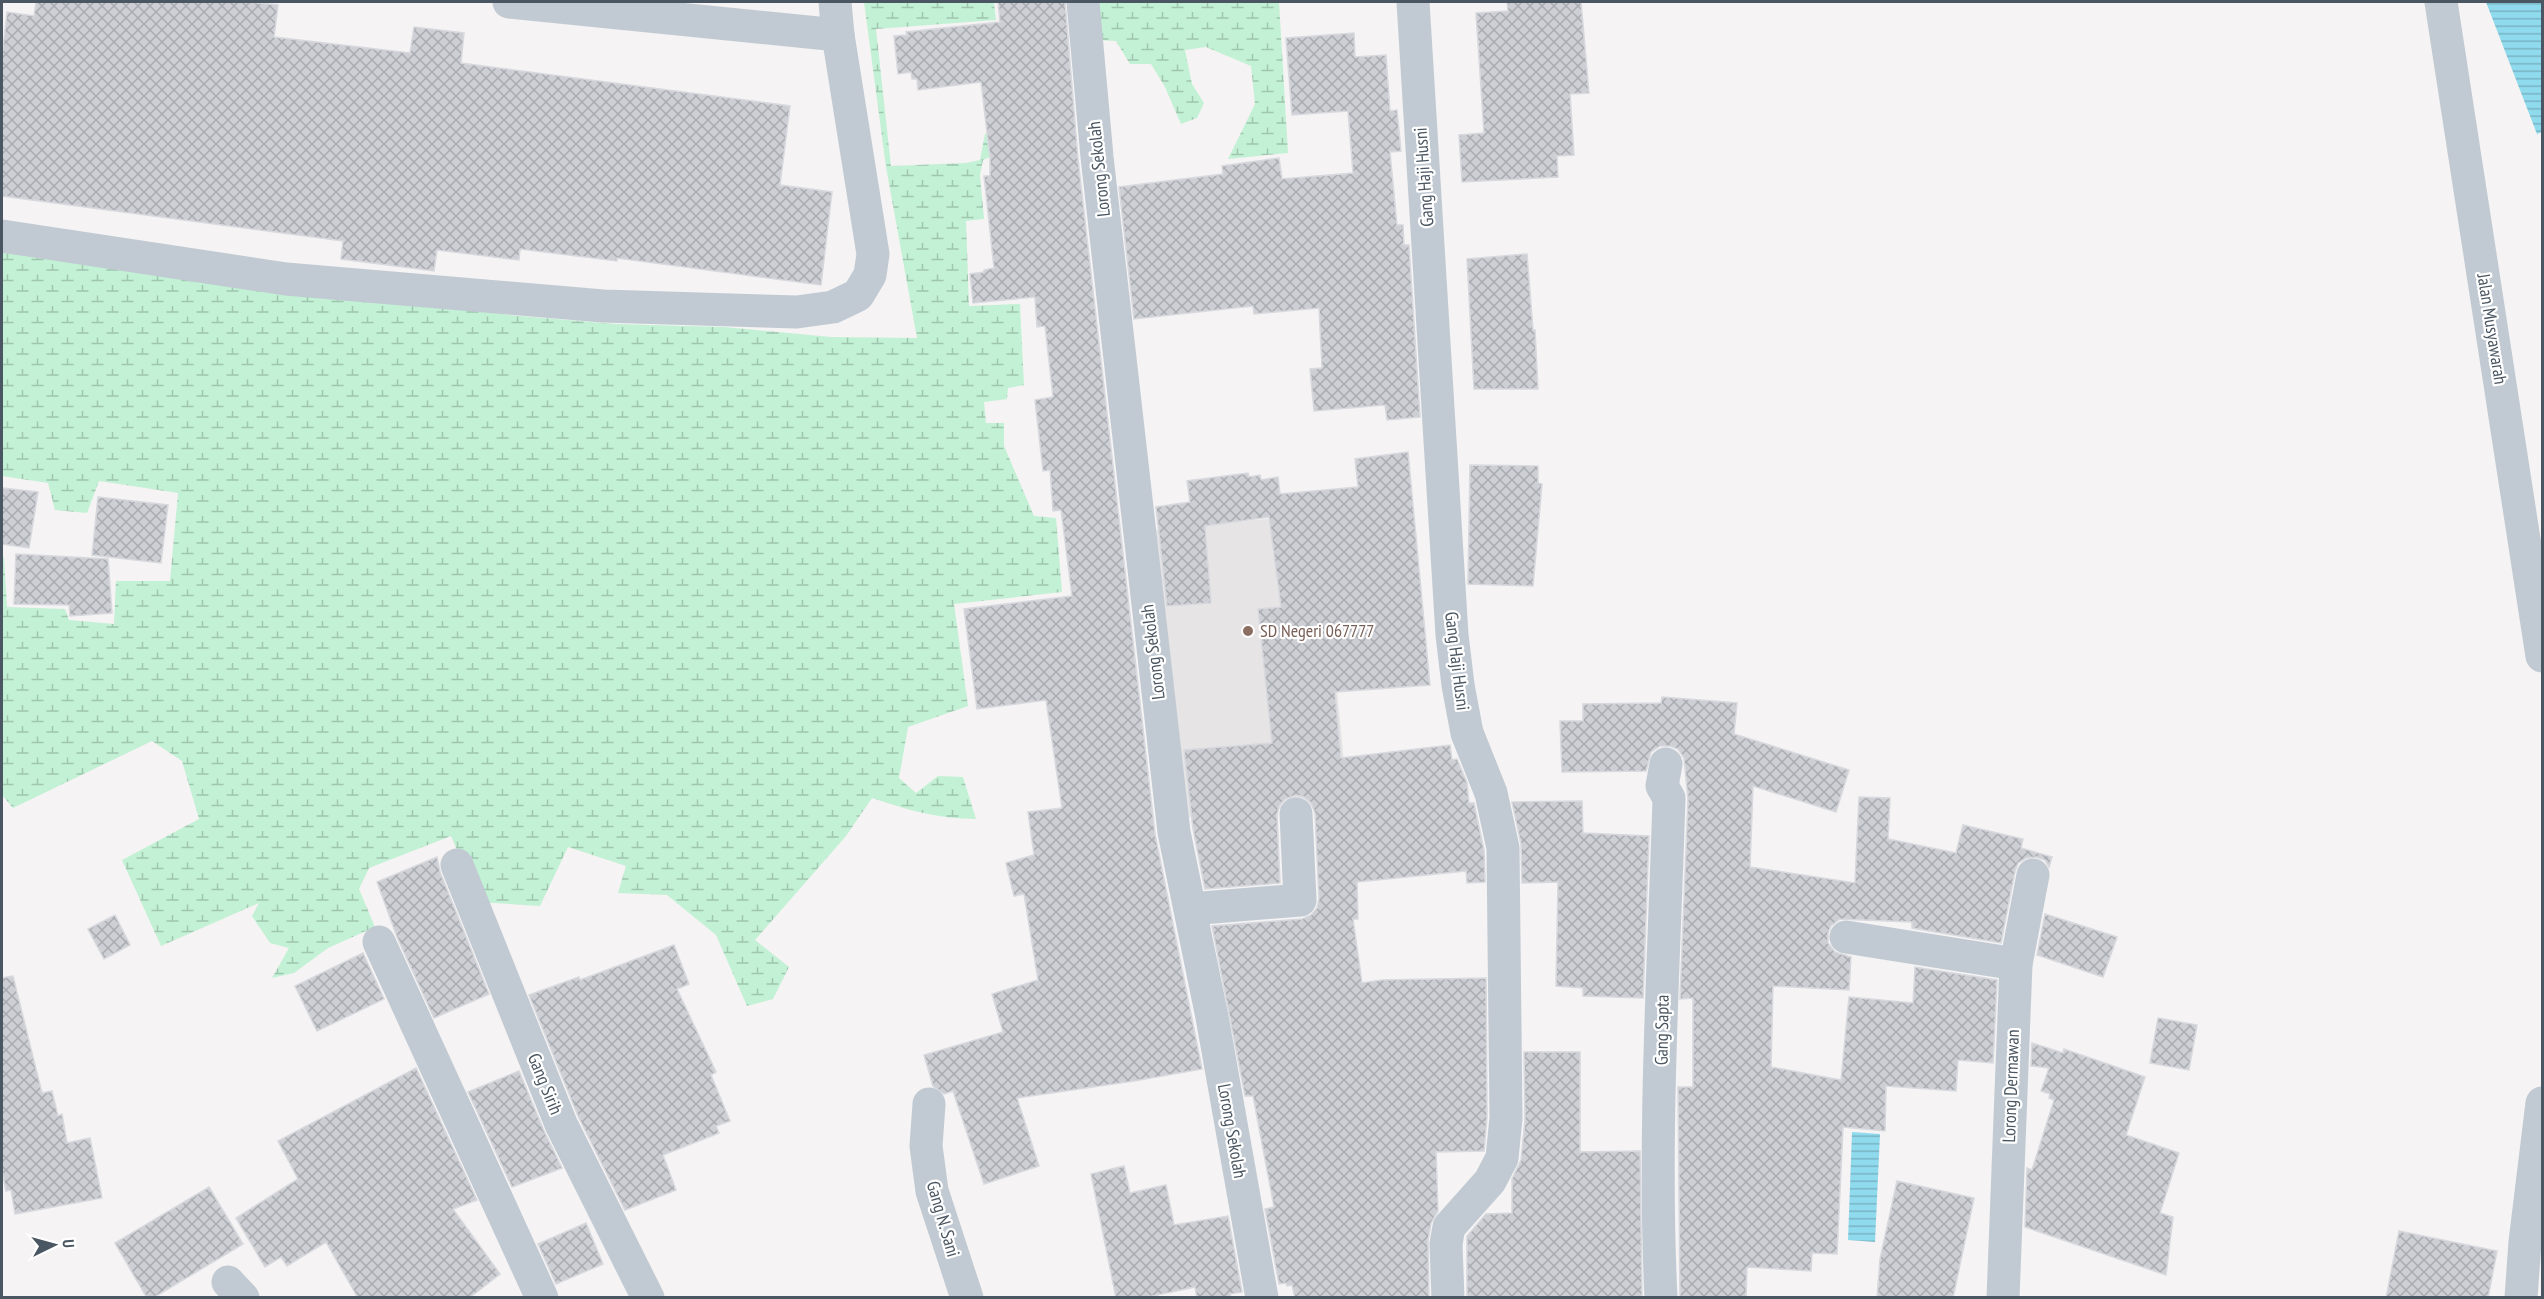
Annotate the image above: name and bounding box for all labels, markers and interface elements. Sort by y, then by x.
street label: Lorong Sekolah [1082,120,1115,218]
street label: Gang Haji Husni [1409,127,1438,227]
street label: Jalan Musyawarah [2472,271,2513,386]
street label: Lorong Sekolah [1135,603,1170,701]
street label: Gang Haji Husni [1440,610,1475,712]
place label: SD Negeri 067777 [1260,619,1374,642]
marker: SD Negeri 067777 [1241,624,1255,638]
street label: Gang Sapta [1649,995,1674,1065]
street label: Lorong Dermawan [1997,1029,2024,1143]
street label: Gang Sirih [523,1050,568,1118]
street label: Lorong Sekolah [1213,1082,1252,1180]
street label: Gang N. Sani [922,1178,965,1259]
north arrow [24,1215,84,1275]
text: U [59,1239,79,1249]

